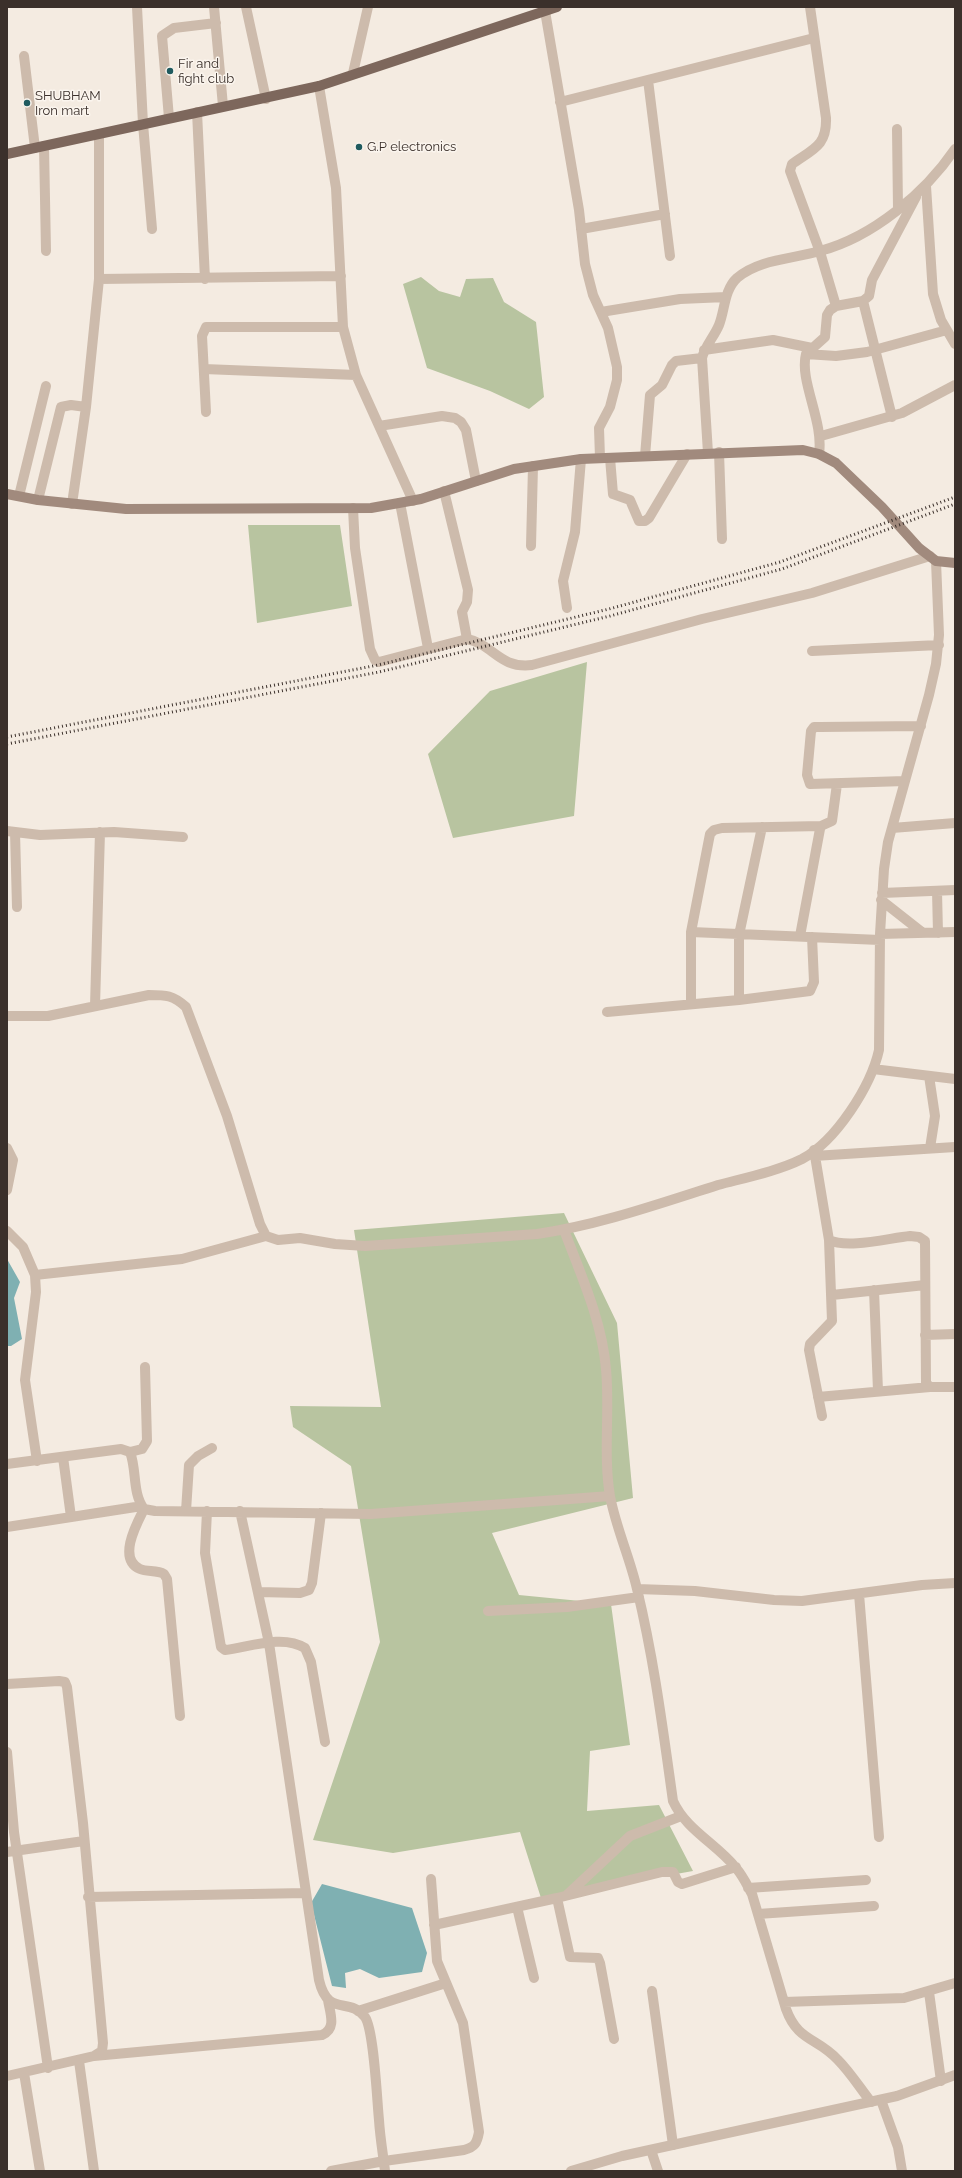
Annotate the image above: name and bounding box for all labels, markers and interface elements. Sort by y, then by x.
place label: Fir and fight club [178,56,234,87]
marker: Fir and fight club [165,66,175,76]
place label: SHUBHAM Iron mart [35,88,101,119]
marker: SHUBHAM Iron mart [22,98,32,108]
place label: G.P electronics [367,139,456,155]
marker: G.P electronics [354,142,364,152]

